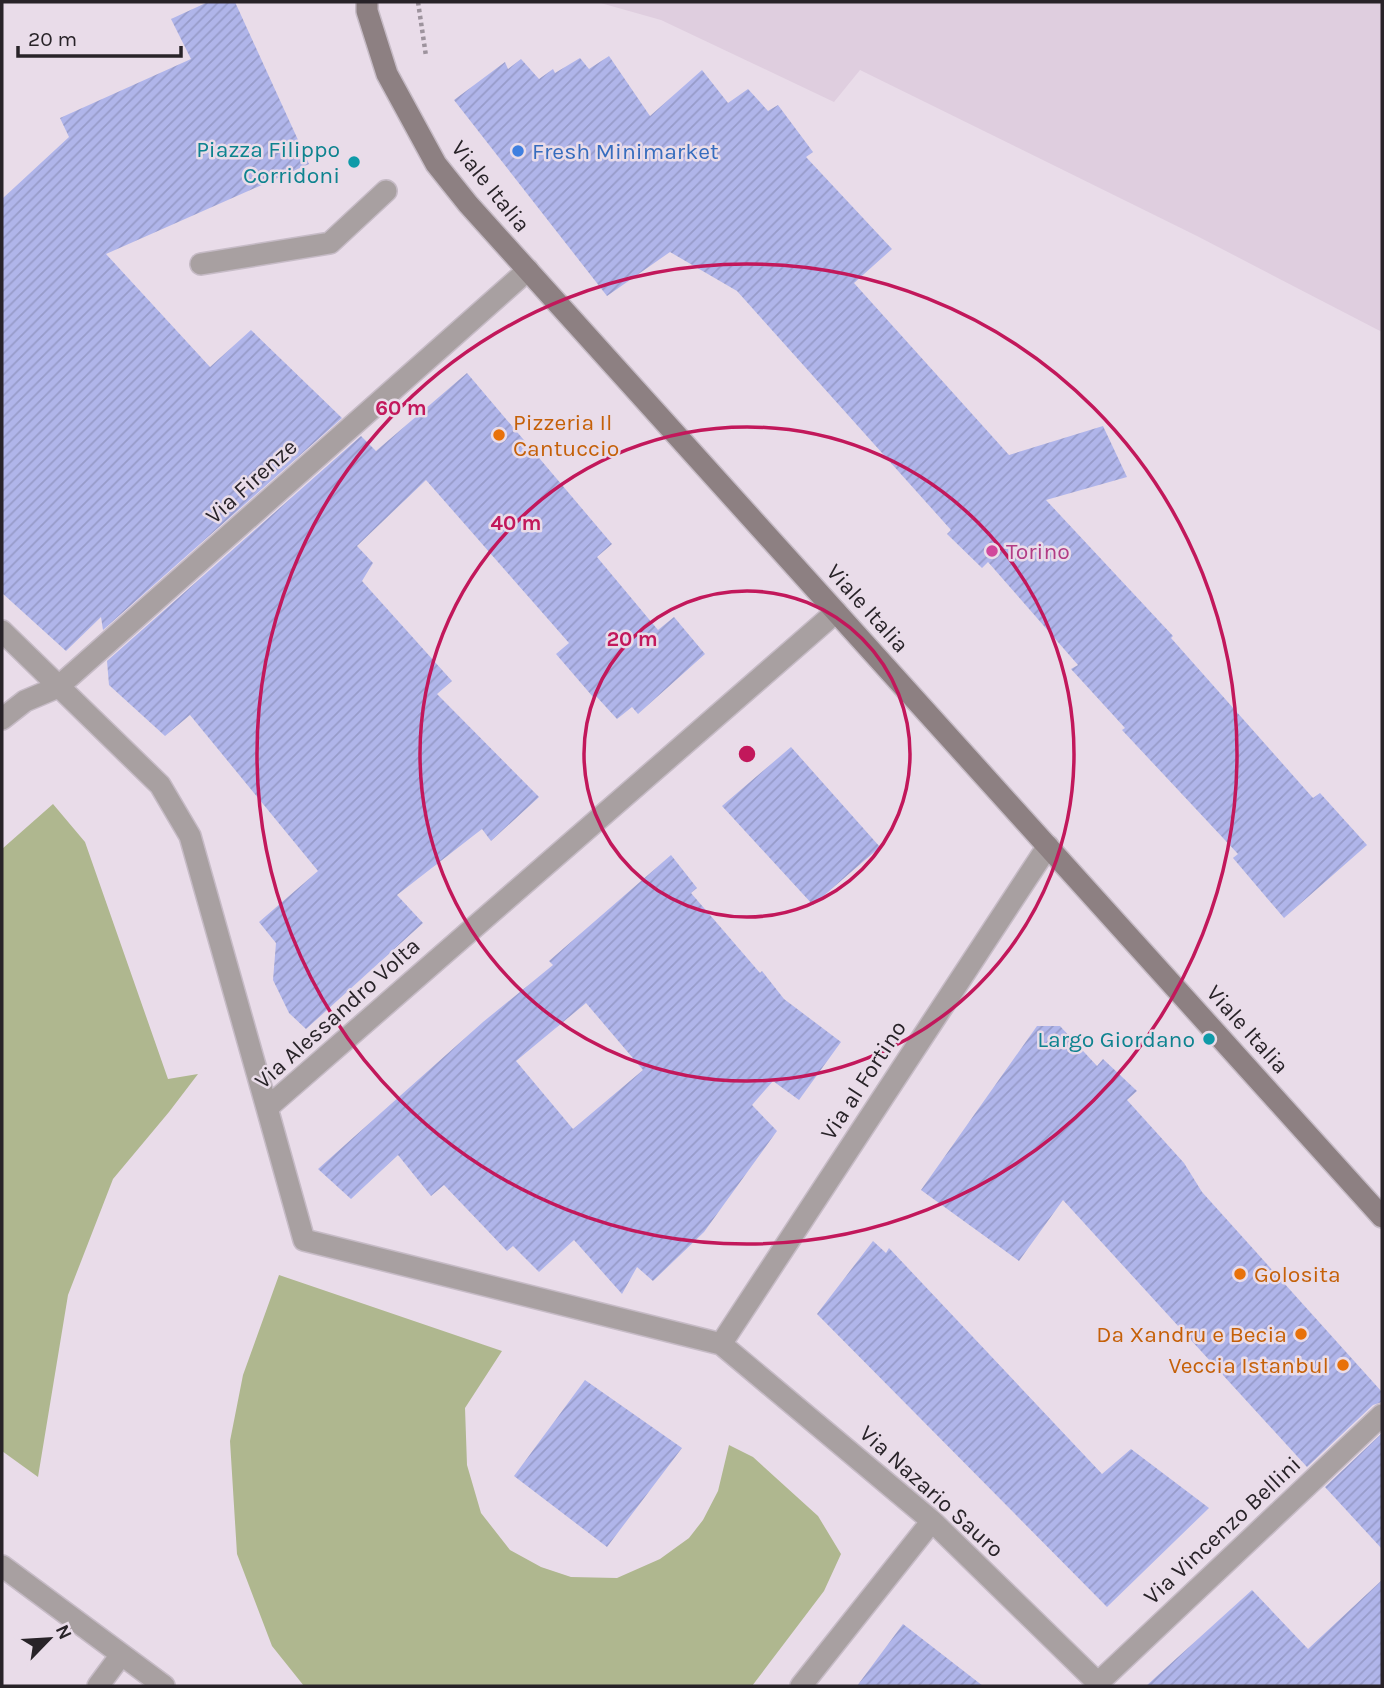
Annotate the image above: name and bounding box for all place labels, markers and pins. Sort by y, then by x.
place label: Piazza Filippo Corridoni [196,136,340,189]
place label: Fresh Minimarket [532,138,719,165]
marker: Fresh Minimarket [510,143,526,159]
marker: Piazza Filippo Corridoni [346,154,362,170]
place label: Pizzeria Il Cantuccio [513,409,619,462]
marker: Pizzeria Il Cantuccio [491,427,507,443]
place label: Torino [1006,538,1070,565]
marker: Torino [984,543,1000,559]
centre of rings [735,742,759,766]
place label: Largo Giordano [1037,1026,1195,1053]
marker: Largo Giordano [1201,1031,1217,1047]
place label: Golosita [1254,1261,1341,1288]
marker: Golosita [1232,1266,1248,1282]
place label: Da Xandru e Becia [1096,1321,1287,1348]
marker: Da Xandru e Becia [1293,1326,1309,1342]
place label: Veccia Istanbul [1169,1352,1329,1379]
marker: Veccia Istanbul [1335,1357,1351,1373]

